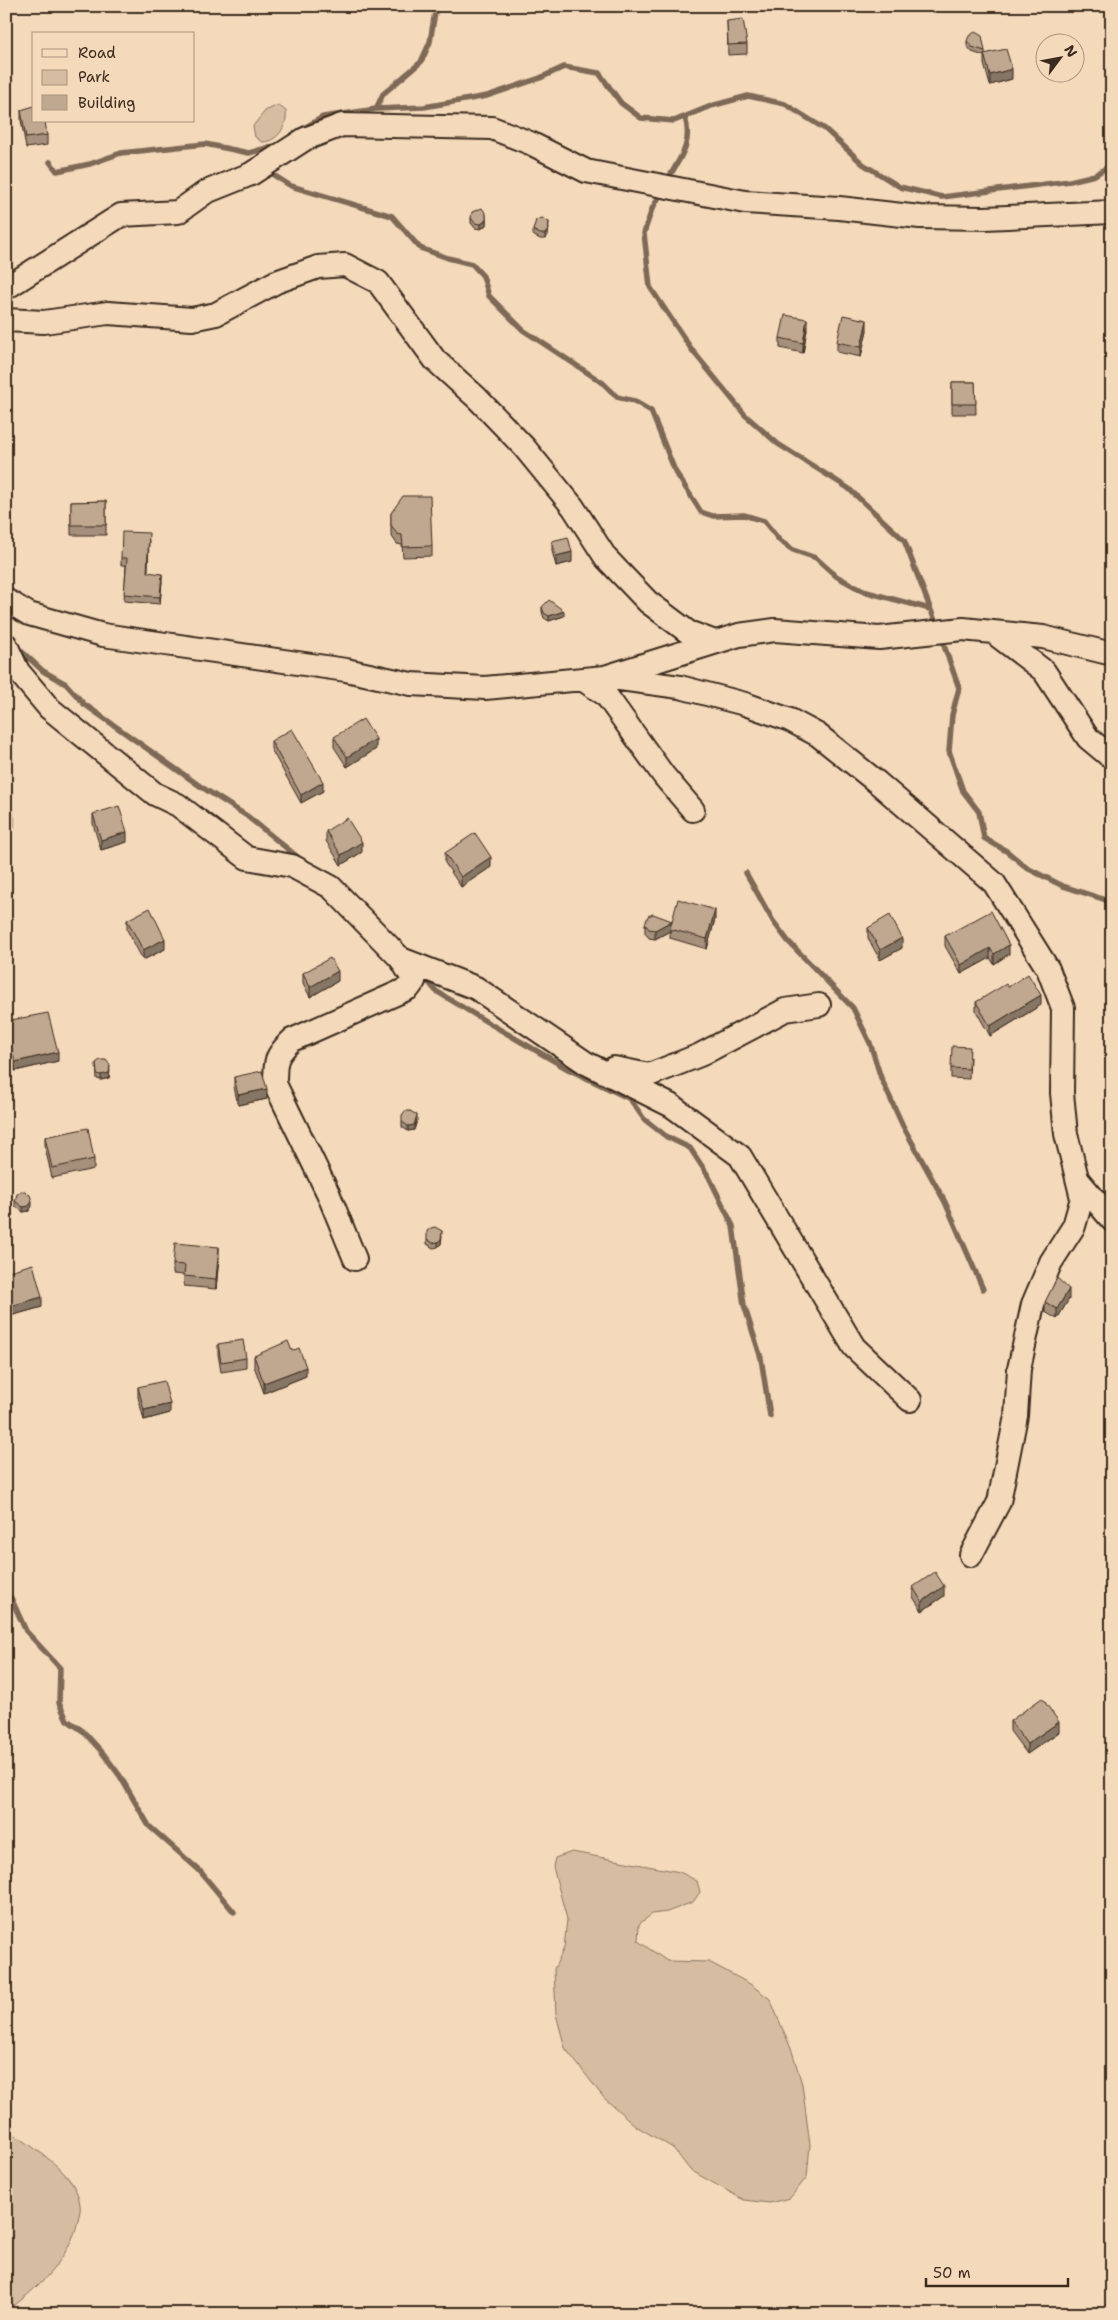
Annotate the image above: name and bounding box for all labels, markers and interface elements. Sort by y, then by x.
legend [32,32,195,122]
north arrow [1036,32,1086,82]
text: N [1060,42,1082,61]
text: Road [78,43,116,63]
text: Park [78,67,110,87]
text: Building [78,93,135,113]
scale bar [926,2255,1068,2287]
text: 50 m [933,2263,971,2283]

